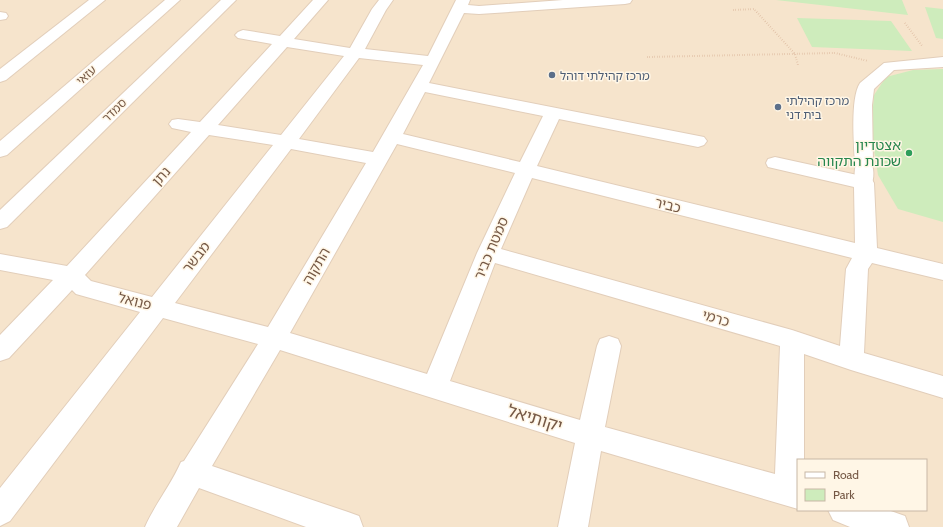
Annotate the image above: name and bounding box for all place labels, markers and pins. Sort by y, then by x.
place label: מרכז קהילתי דוהל [560,68,650,83]
marker: מרכז קהילתי דוהל [547,70,557,80]
place label: מרכז קהילתי בית דני [786,93,849,122]
marker: מרכז קהילתי בית דני [773,102,783,112]
place label: אצטדיון שכונת התקווה [817,136,901,170]
marker: אצטדיון שכונת התקווה [904,148,914,158]

